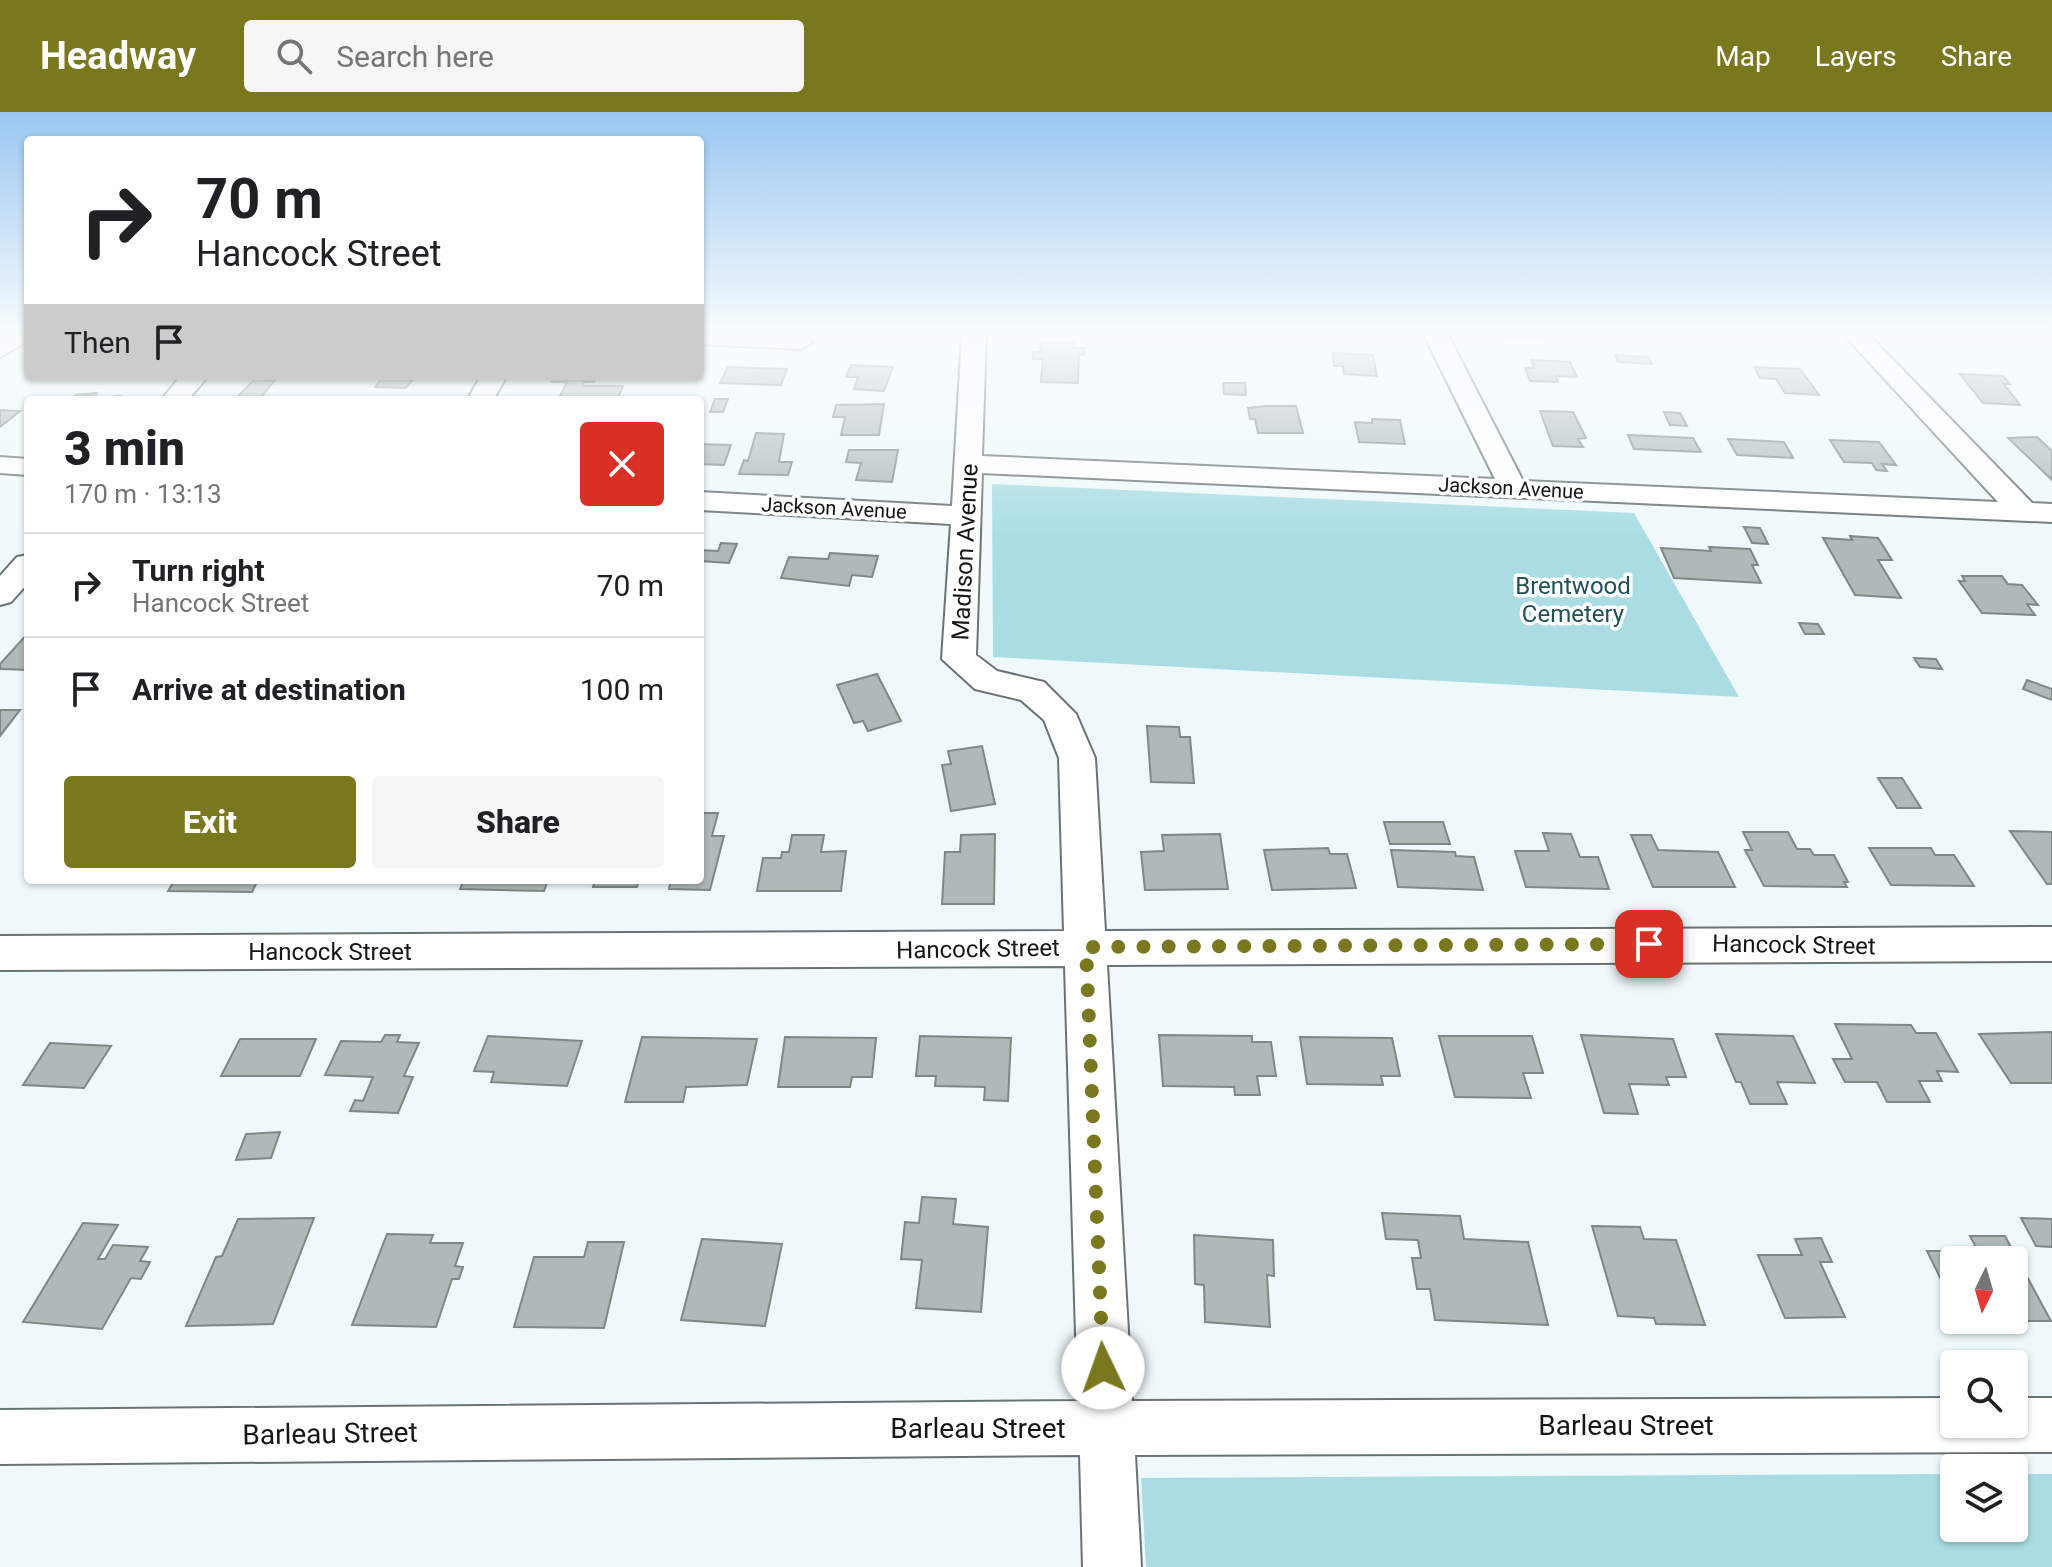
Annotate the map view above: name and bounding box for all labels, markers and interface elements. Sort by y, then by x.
search box [244,20,804,92]
text: Headway [40,34,196,78]
icon: search [272,34,316,78]
text: Search here [336,39,494,74]
text: Map [1715,40,1771,73]
text: Layers [1815,40,1897,73]
text: Share [1941,40,2012,73]
text: 70 m [196,166,323,232]
icon: right [64,168,168,272]
text: Hancock Street [196,233,442,275]
icon: arrive [147,320,191,364]
text: Then [64,325,131,360]
text: 3 min [64,420,185,477]
button: close [580,422,664,506]
street label: Madison Avenue [946,463,984,641]
street label: Jackson Avenue [1438,472,1584,504]
text: 170 m · 13:13 [64,479,222,509]
street label: Jackson Avenue [761,492,907,524]
text: Turn right [132,553,265,588]
icon: right [64,563,108,607]
text: 70 m [597,568,664,603]
park label: Brentwood Cemetery [1515,572,1631,628]
text: Hancock Street [132,588,309,618]
icon: arrive [64,667,108,711]
text: Arrive at destination [132,672,406,707]
text: 100 m [580,672,664,707]
button: Exit [64,776,356,868]
button: Share [372,776,664,868]
pin [1615,910,1683,978]
icon: arrive [1627,922,1671,966]
street label: Hancock Street [1712,930,1876,960]
street label: Hancock Street [896,934,1060,964]
street label: Hancock Street [248,938,412,966]
north arrow [1940,1246,2028,1334]
map controls [1940,1246,2028,1542]
position arrow [1061,1326,1145,1410]
button: search [1940,1350,2028,1438]
street label: Barleau Street [1538,1409,1714,1442]
street label: Barleau Street [890,1412,1066,1445]
street label: Barleau Street [242,1415,418,1452]
button: layers [1940,1454,2028,1542]

